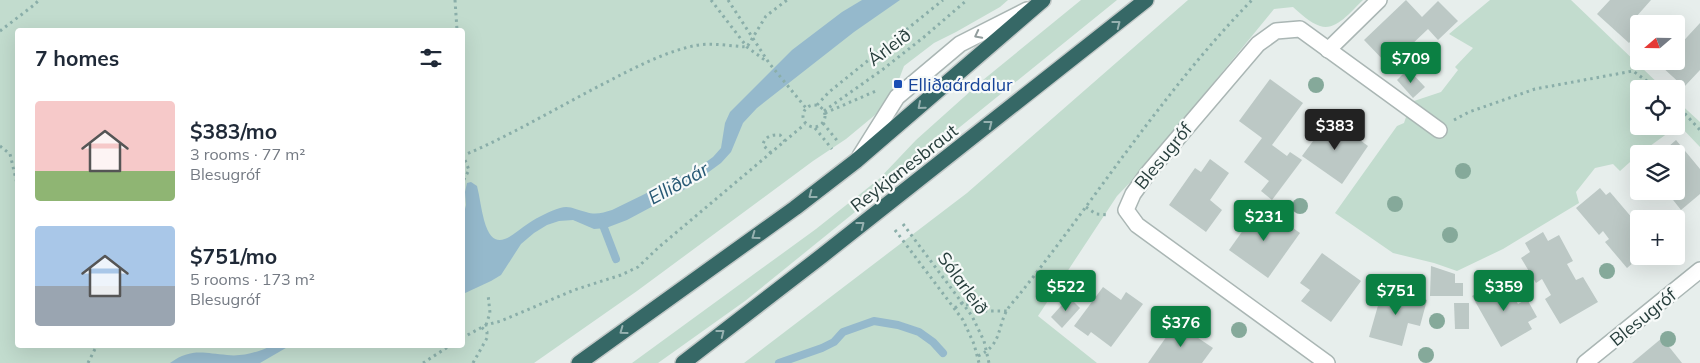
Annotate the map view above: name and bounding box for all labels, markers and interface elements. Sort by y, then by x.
north arrow [1630,15,1685,70]
map controls [1630,15,1685,265]
one-way arrow [1111,20,1120,29]
street label: Árleið [863,23,915,71]
one-way arrow [974,29,983,39]
pin: $709 [1381,42,1441,84]
icon: filters [417,44,445,72]
text: 7 homes [35,45,119,71]
text: $709 [1392,48,1430,68]
place label: Elliðaárdalur [908,73,1013,96]
marker: Elliðaárdalur [892,78,904,90]
button: locate [1630,80,1685,135]
one-way arrow [918,100,927,108]
pin: $383 [1305,108,1365,151]
text: $383 [1316,115,1354,135]
street label: Blesugróf [1129,117,1197,194]
text: $383/mo [190,118,277,144]
street label: Reykjanesbraut [846,119,962,217]
icon: home [75,121,135,181]
one-way arrow [983,122,992,130]
text: 3 rooms · 77 m² [190,144,305,164]
button: layers [1630,145,1685,200]
water label: Elliðaár [644,156,713,209]
text: Blesugróf [190,164,260,184]
one-way arrow [808,189,818,198]
pin: $231 [1234,200,1294,242]
text: $231 [1245,206,1283,226]
button: + [1630,210,1685,265]
one-way arrow [855,222,864,230]
one-way arrow [752,231,761,239]
text: $751/mo [190,243,277,269]
icon: home [75,246,135,306]
street label: Sólarleið [933,247,993,319]
text: 5 rooms · 173 m² [190,269,315,289]
pin: $522 [1036,270,1096,312]
pin: $359 [1474,270,1534,312]
pin: $751 [1366,274,1426,316]
text: $522 [1047,276,1085,296]
text: $359 [1485,276,1523,296]
text: $751 [1377,280,1415,300]
street label: Blesugróf [1605,283,1682,351]
text: Blesugróf [190,289,260,309]
pin: $376 [1151,306,1211,348]
text: $376 [1162,312,1200,332]
one-way arrow [619,325,629,334]
one-way arrow [716,330,725,339]

